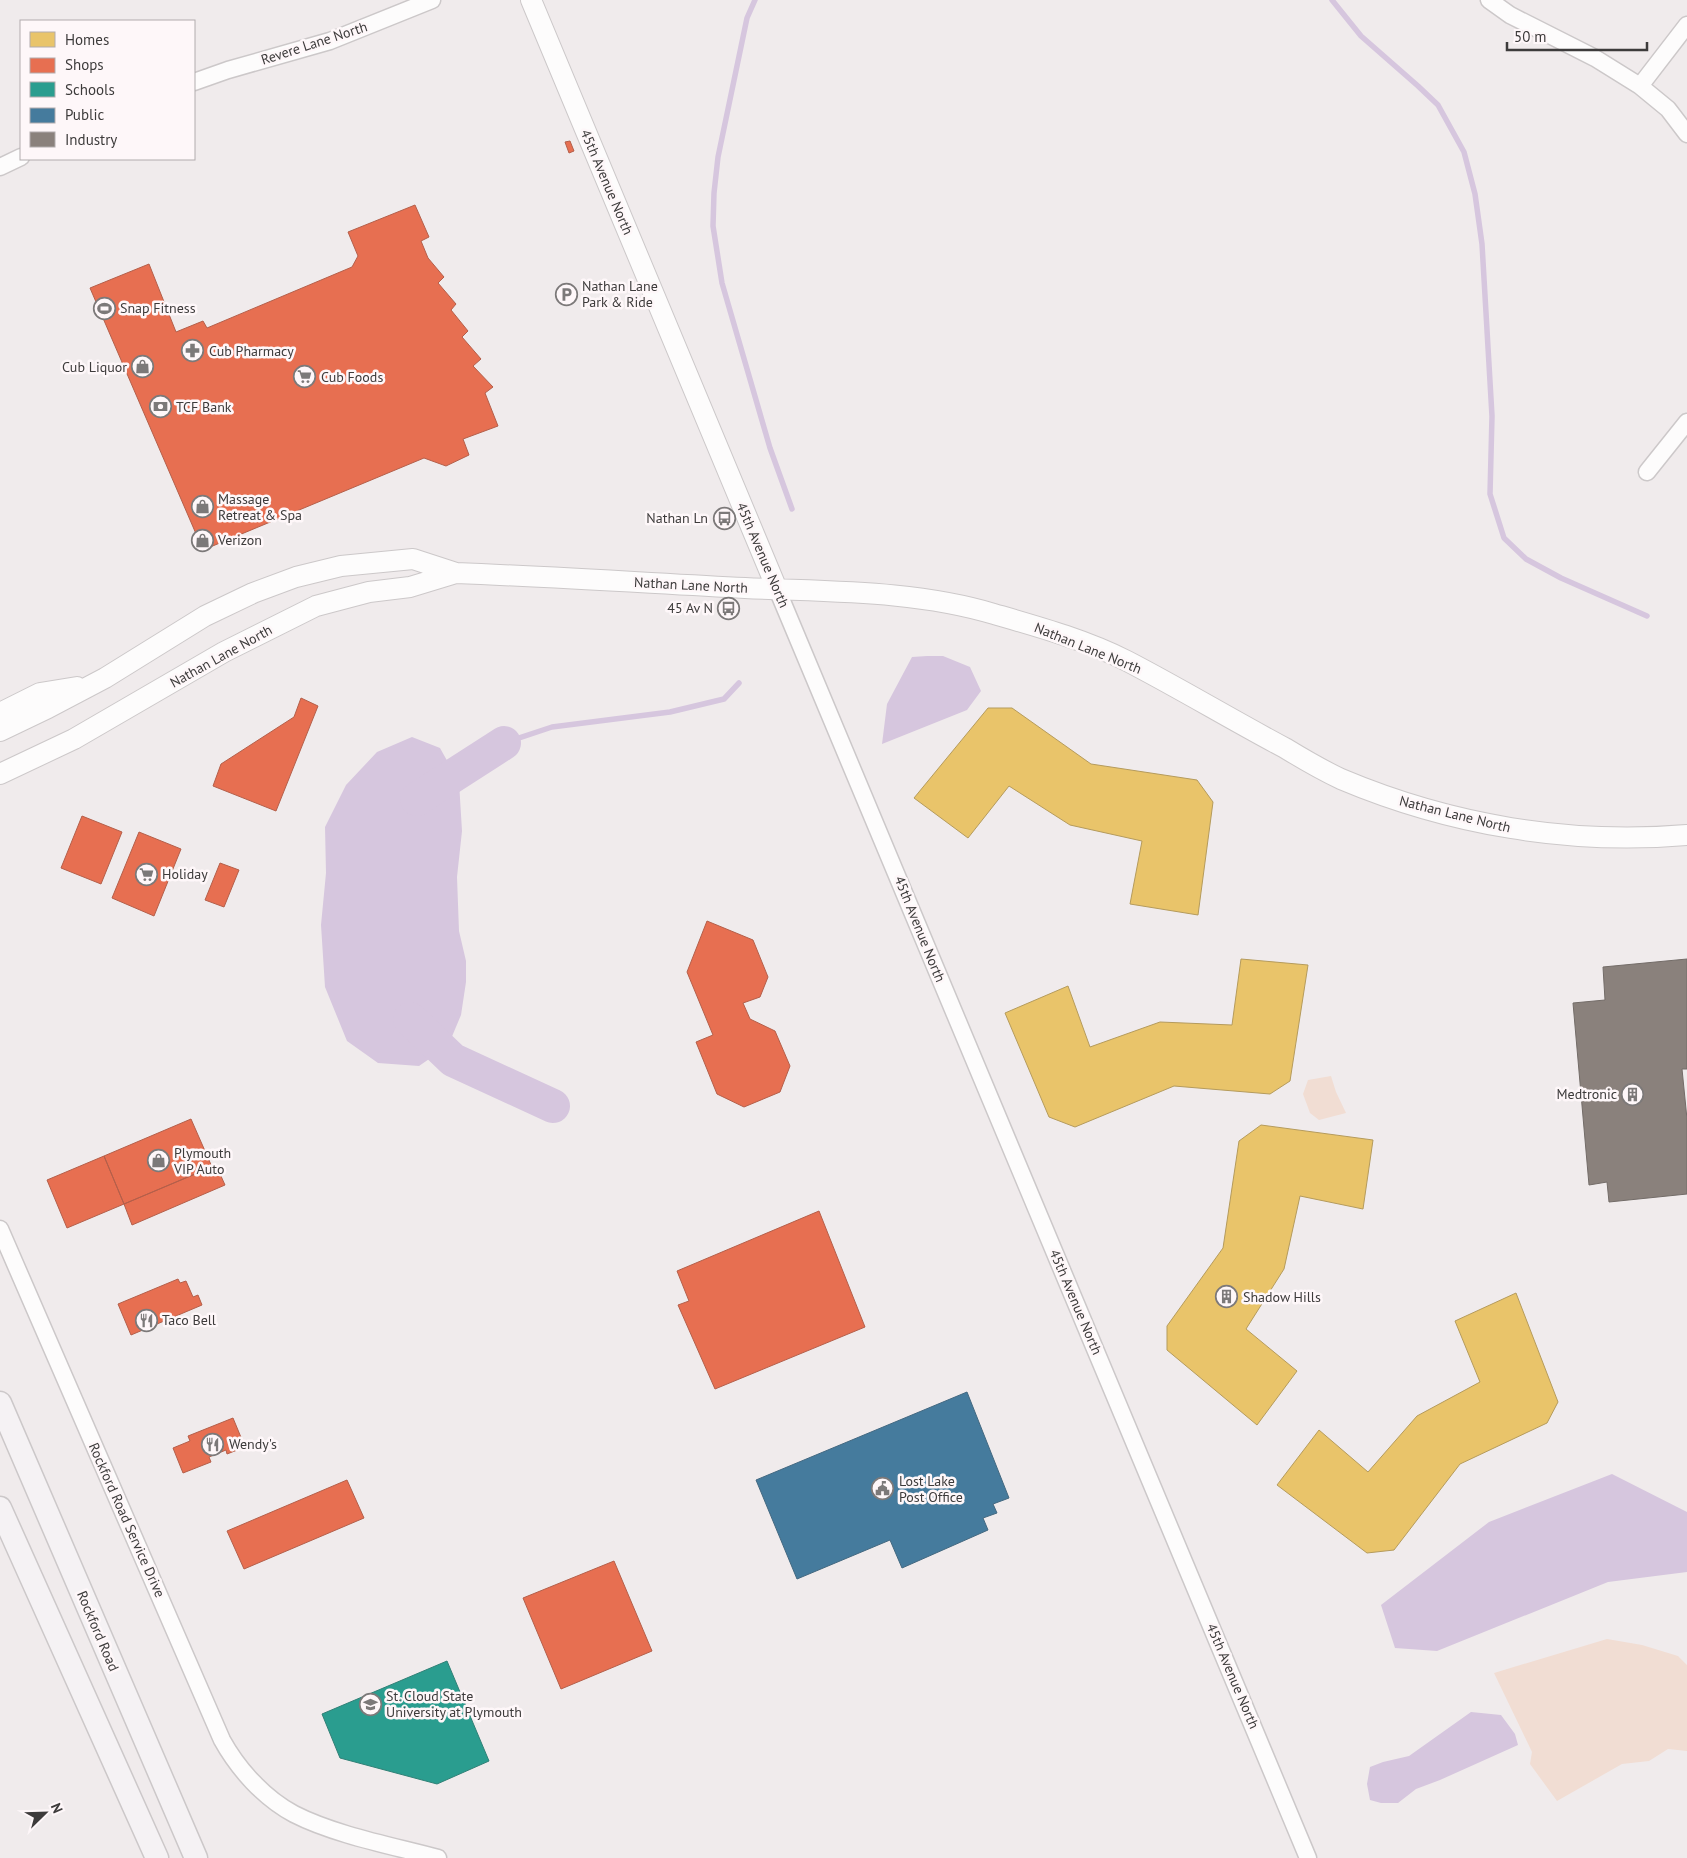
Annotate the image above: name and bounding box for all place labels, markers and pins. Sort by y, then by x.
place label: Nathan Lane Park & Ride [582,277,658,311]
parking icon: Nathan Lane Park & Ride [554,282,578,306]
sports icon: Snap Fitness [92,296,116,320]
place label: Snap Fitness [120,299,196,317]
pharmacy icon: Cub Pharmacy [181,339,205,363]
place label: Cub Pharmacy [209,342,294,360]
shop icon: Cub Liquor [131,355,155,379]
place label: Cub Liquor [62,358,127,376]
supermarket icon: Cub Foods [293,365,317,389]
place label: Cub Foods [321,368,383,386]
bank icon: TCF Bank [148,395,172,419]
place label: TCF Bank [176,398,232,416]
place label: Massage Retreat & Spa [218,490,302,524]
shop icon: Massage Retreat & Spa [190,495,214,519]
bus stop icon: Nathan Ln [712,506,736,530]
place label: Nathan Ln [646,509,708,527]
shop icon: Verizon [190,528,214,552]
place label: Verizon [217,531,262,549]
bus stop icon: 45 Av N [717,596,741,620]
place label: 45 Av N [667,599,713,617]
supermarket icon: Holiday [134,862,158,886]
place label: Holiday [162,865,208,883]
building icon: Medtronic [1621,1082,1645,1106]
place label: Medtronic [1557,1085,1617,1103]
place label: Plymouth VIP Auto [173,1144,231,1178]
shop icon: Plymouth VIP Auto [146,1149,170,1173]
building icon: Shadow Hills [1215,1285,1239,1309]
place label: Shadow Hills [1243,1288,1321,1306]
restaurant icon: Taco Bell [134,1308,158,1332]
place label: Taco Bell [162,1311,216,1329]
restaurant icon: Wendy's [201,1432,225,1456]
place label: Wendy's [229,1435,277,1453]
place label: Lost Lake Post Office [899,1472,963,1506]
public building icon: Lost Lake Post Office [871,1477,895,1501]
place label: St. Cloud State University at Plymouth [386,1687,522,1721]
school or university icon: St. Cloud State University at Plymouth [358,1692,382,1716]

